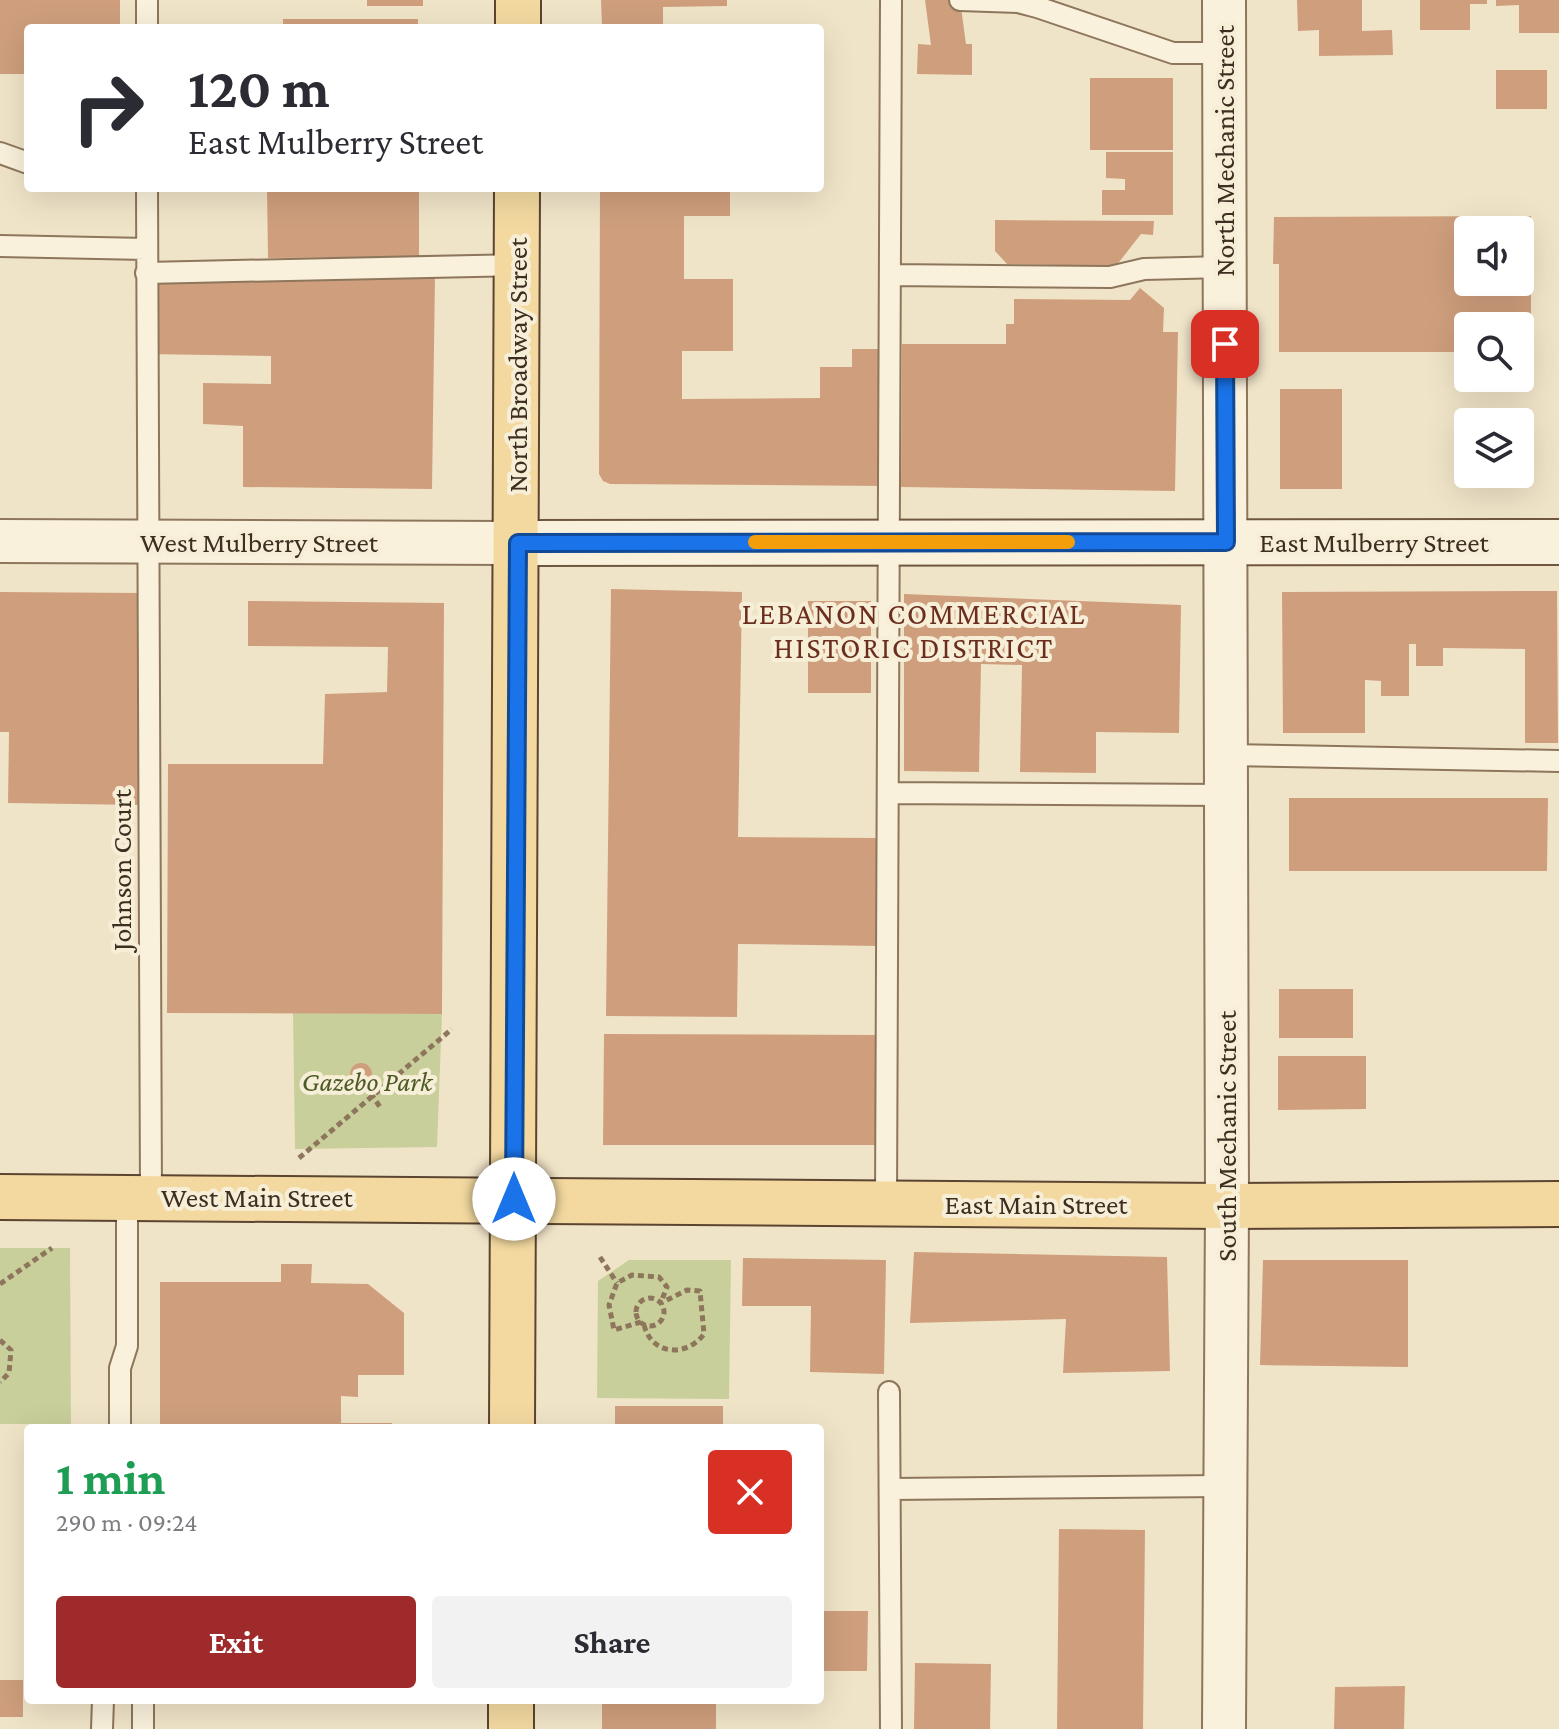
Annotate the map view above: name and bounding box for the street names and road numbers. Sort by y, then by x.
street label: North Mechanic Street [1209,25,1240,277]
street label: North Broadway Street [502,237,533,492]
street label: West Mulberry Street [140,527,379,558]
street label: East Mulberry Street [1259,527,1489,558]
street label: Johnson Court [106,788,137,954]
street label: South Mechanic Street [1211,1010,1242,1262]
street label: West Main Street [161,1182,354,1213]
street label: East Main Street [944,1189,1128,1220]

